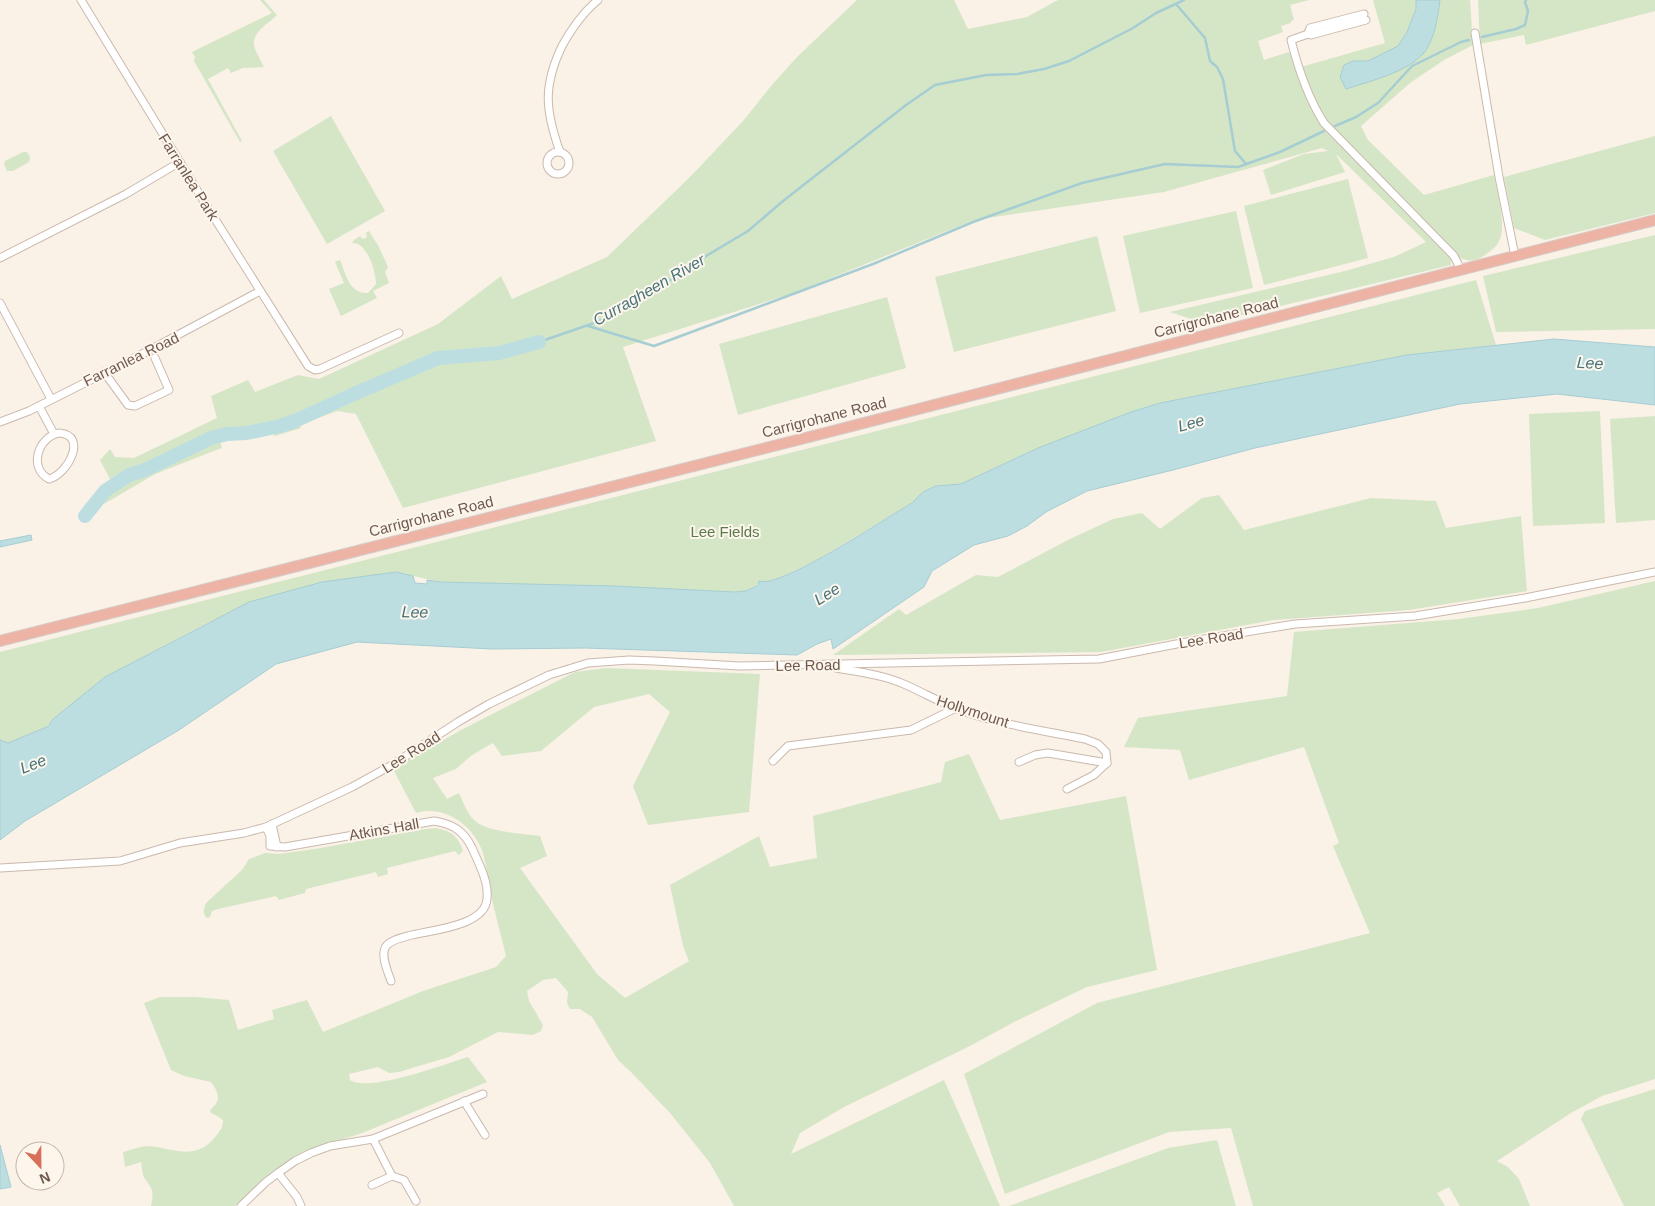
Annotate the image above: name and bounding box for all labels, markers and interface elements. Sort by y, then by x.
street label: Farranlea Park [156,130,223,224]
water label: Curragheen River [590,251,709,329]
street label: Carrigrohane Road [1152,293,1280,341]
street label: Farranlea Road [80,329,182,389]
water label: Lee [1576,354,1604,372]
street label: Carrigrohane Road [760,393,888,441]
water label: Lee [1176,411,1206,435]
street label: Carrigrohane Road [367,492,495,540]
park label: Lee Fields [690,523,760,540]
water label: Lee [811,580,843,608]
water label: Lee [402,603,429,621]
street label: Lee Road [1178,625,1244,651]
street label: Lee Road [775,656,841,674]
street label: Hollymount [935,691,1012,731]
street label: Lee Road [379,728,443,776]
water label: Lee [17,751,49,777]
street label: Atkins Hall [348,814,420,844]
north arrow [15,1141,65,1191]
text: N [37,1169,53,1187]

